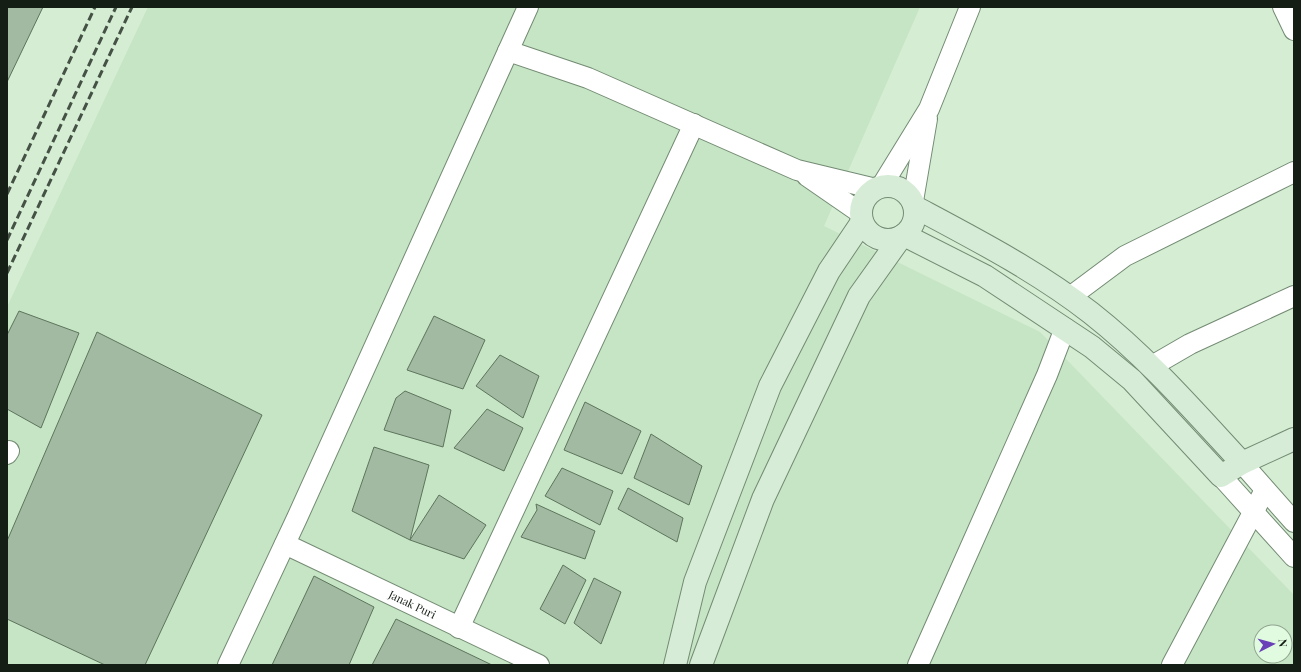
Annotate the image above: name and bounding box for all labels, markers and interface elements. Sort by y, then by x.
street label: Janak Puri [386,586,439,622]
north arrow [1253,624,1293,664]
text: N [1276,638,1291,648]

